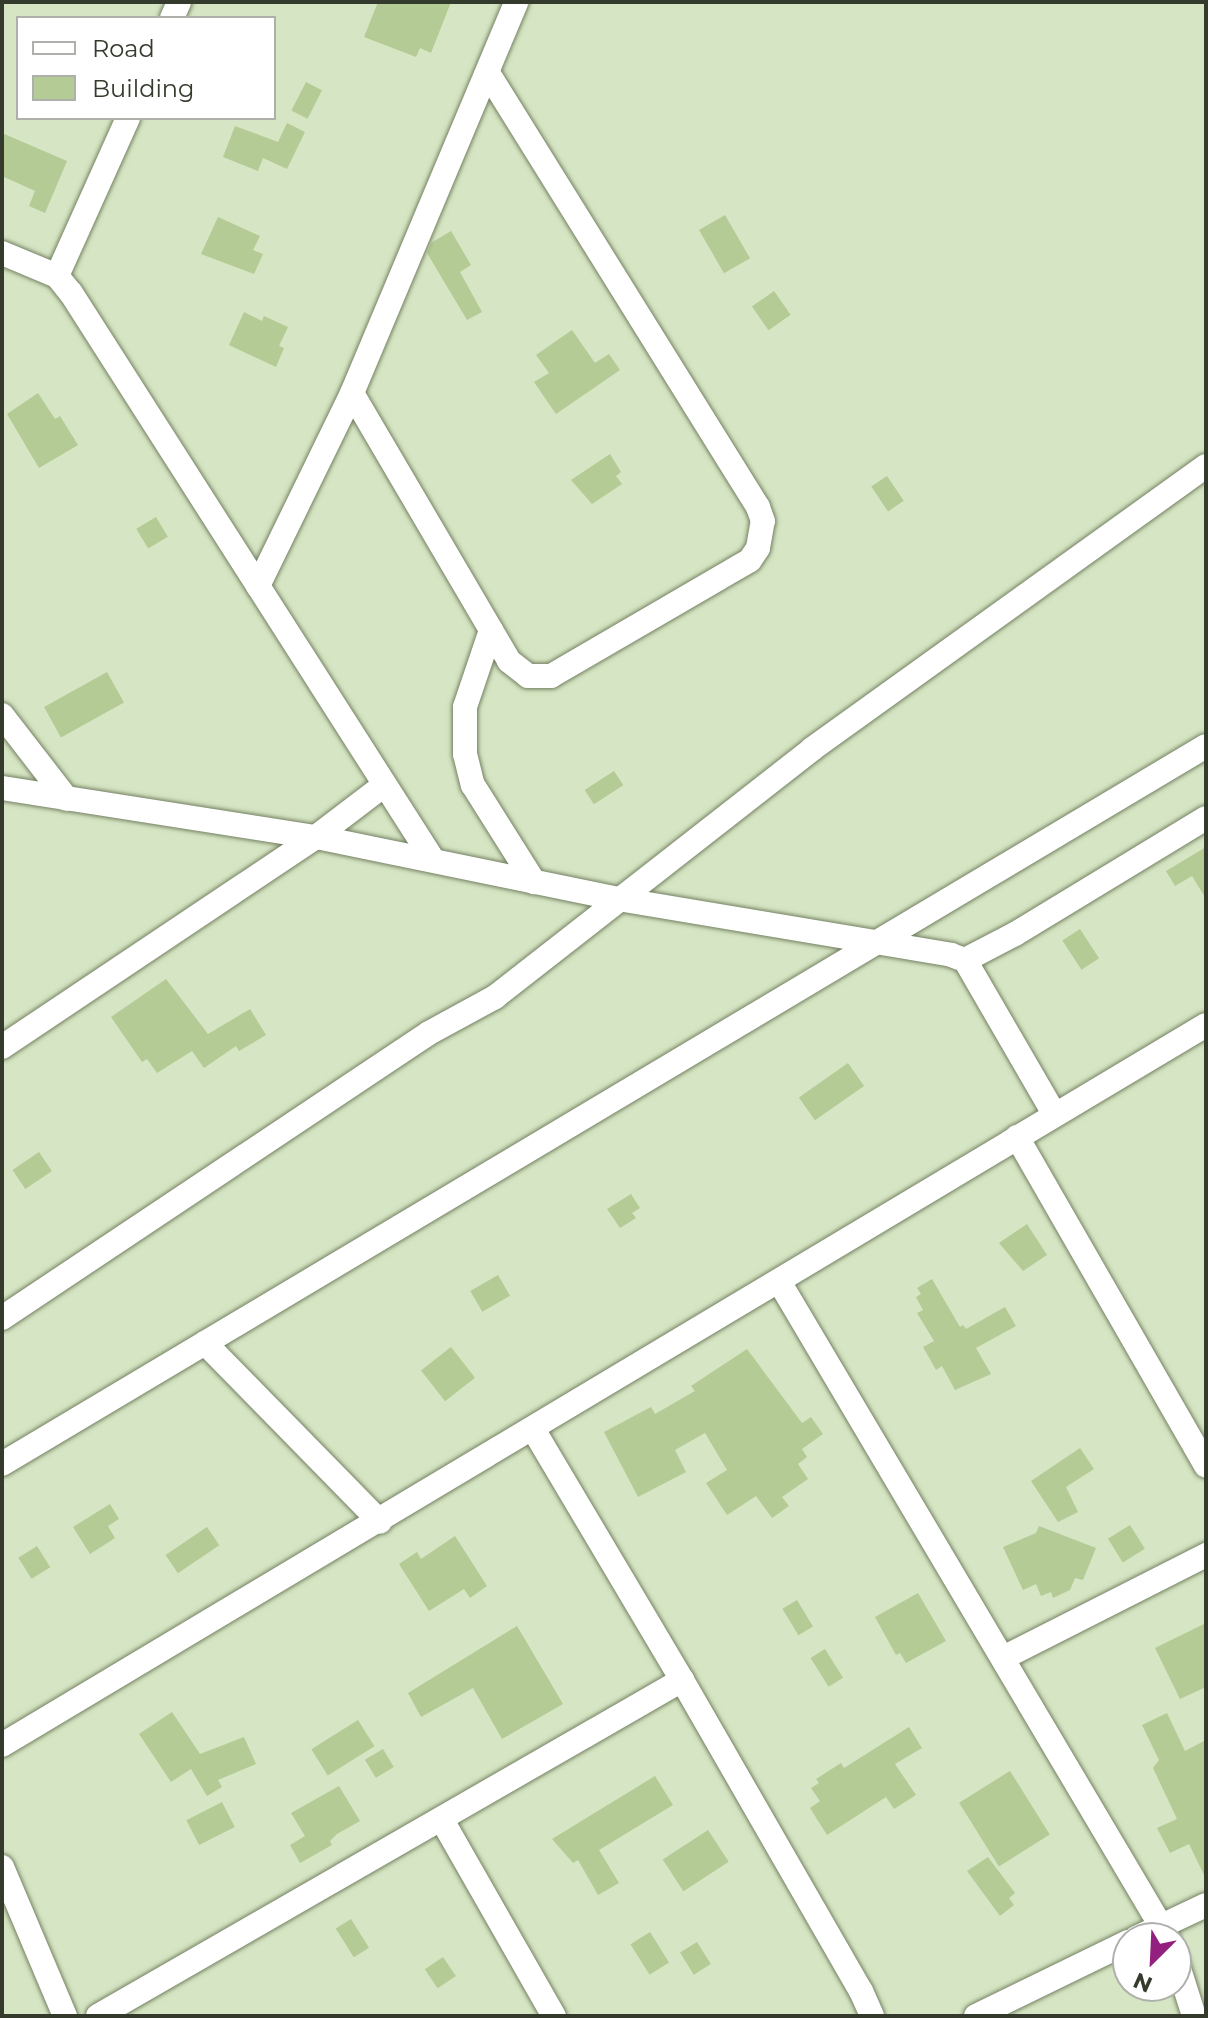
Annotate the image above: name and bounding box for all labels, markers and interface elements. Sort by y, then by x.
legend [16,16,276,120]
text: Road [92,34,155,63]
text: Building [92,74,195,103]
north arrow [1112,1922,1192,2002]
text: N [1129,1967,1156,1999]

